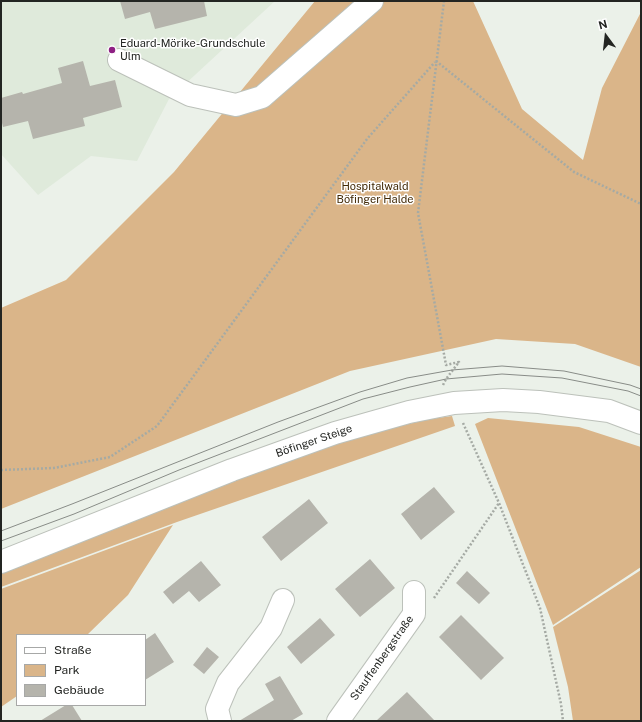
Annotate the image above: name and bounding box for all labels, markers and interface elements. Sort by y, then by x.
north arrow [586,16,626,56]
text: N [597,18,609,31]
place label: Eduard-Mörike-Grundschule Ulm [120,37,265,63]
marker: Eduard-Mörike-Grundschule Ulm [107,45,117,55]
park label: Hospitalwald Böfinger Halde [336,180,414,206]
street label: Böfinger Steige [274,422,354,460]
street label: Stauffenbergstraße [348,613,416,703]
legend [16,634,146,706]
text: Straße [54,643,91,657]
text: Park [54,663,80,677]
text: Gebäude [54,683,104,697]

